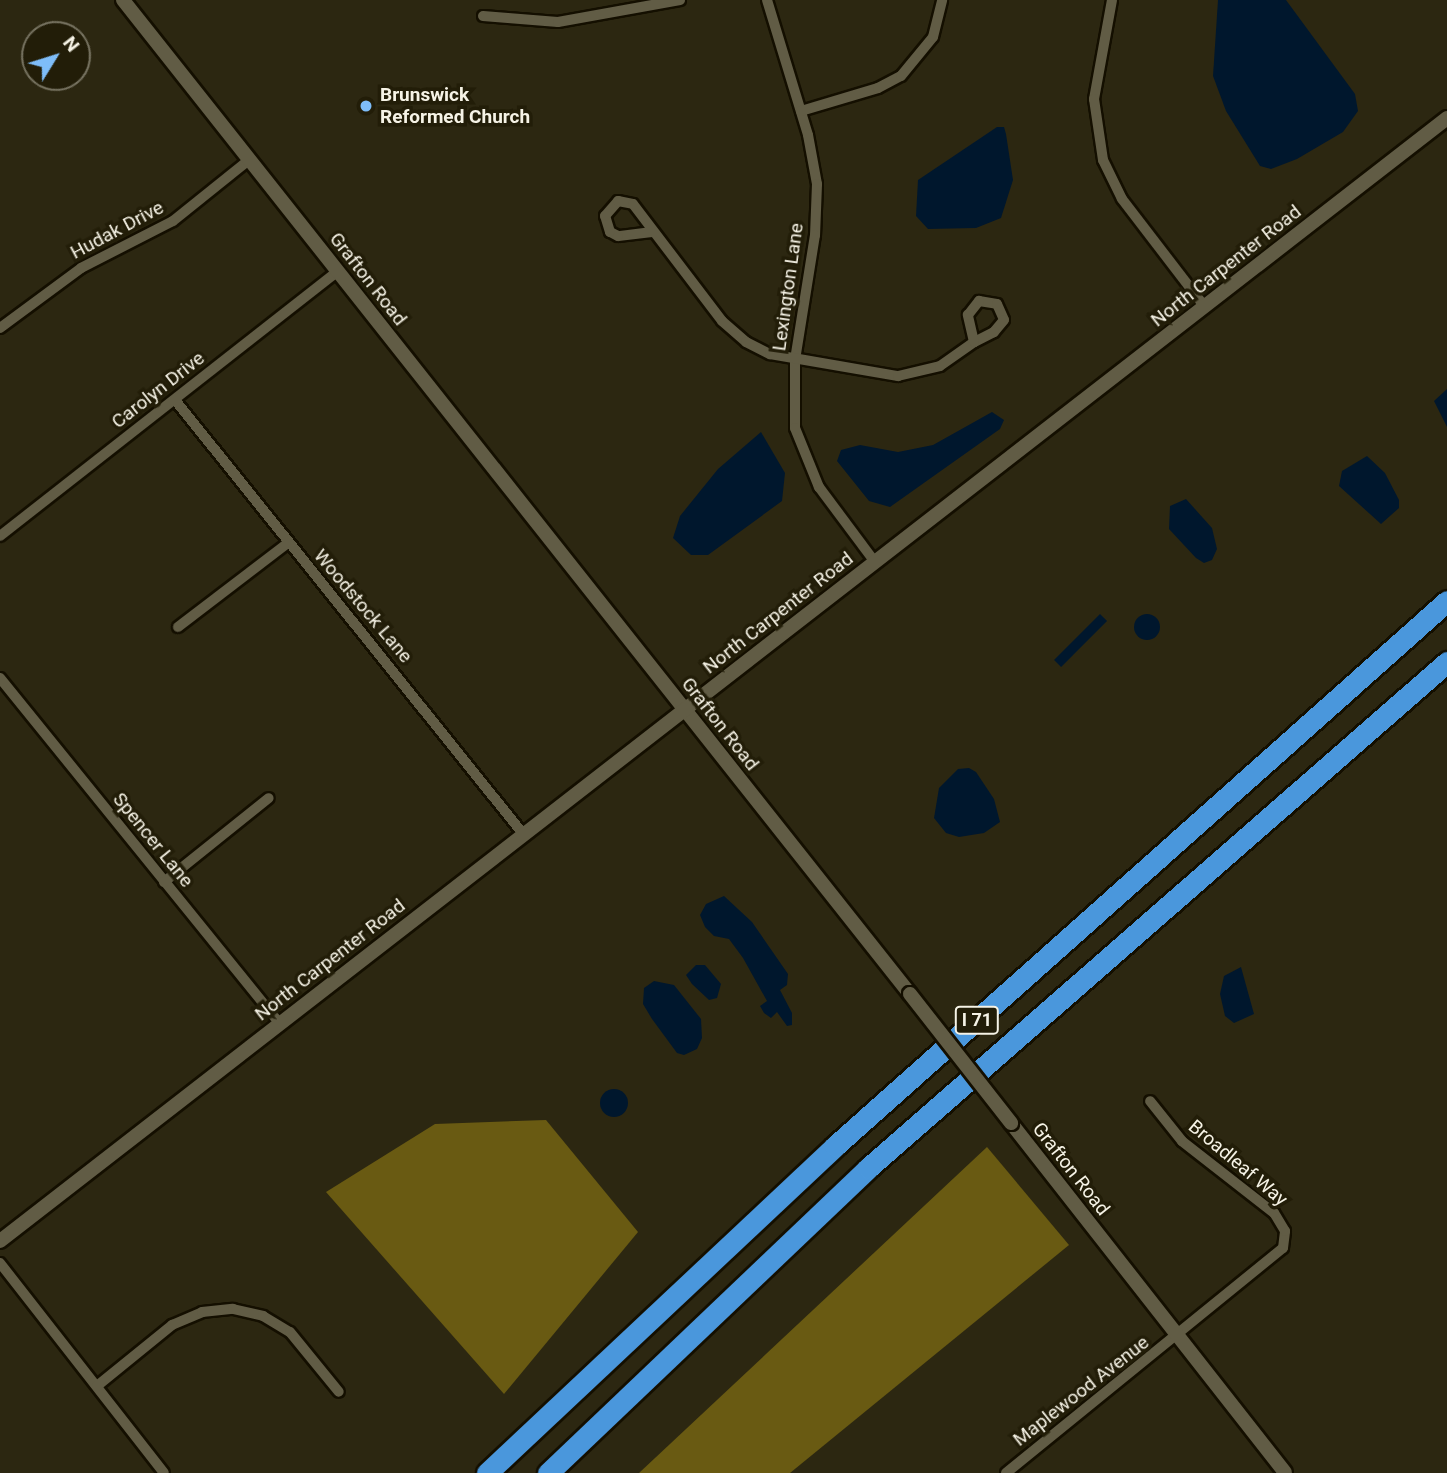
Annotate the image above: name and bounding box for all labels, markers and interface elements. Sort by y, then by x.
north arrow [21,21,91,91]
text: N [58,32,85,56]
place label: Brunswick Reformed Church [380,84,530,128]
marker: Brunswick Reformed Church [358,98,374,114]
street label: Hudak Drive [67,196,167,264]
street label: North Carpenter Road [1146,200,1306,332]
street label: Lexington Lane [768,222,808,352]
street label: Grafton Road [325,228,411,330]
street label: Carolyn Drive [107,347,209,433]
street label: Woodstock Lane [309,545,417,667]
street label: North Carpenter Road [698,547,858,679]
street label: Grafton Road [677,673,763,775]
street label: Spencer Lane [108,788,198,892]
street label: North Carpenter Road [250,894,410,1026]
road number: I 71 [954,1006,1000,1035]
street label: Broadleaf Way [1184,1115,1292,1211]
street label: Grafton Road [1028,1118,1114,1220]
street label: Maplewood Avenue [1009,1331,1153,1451]

